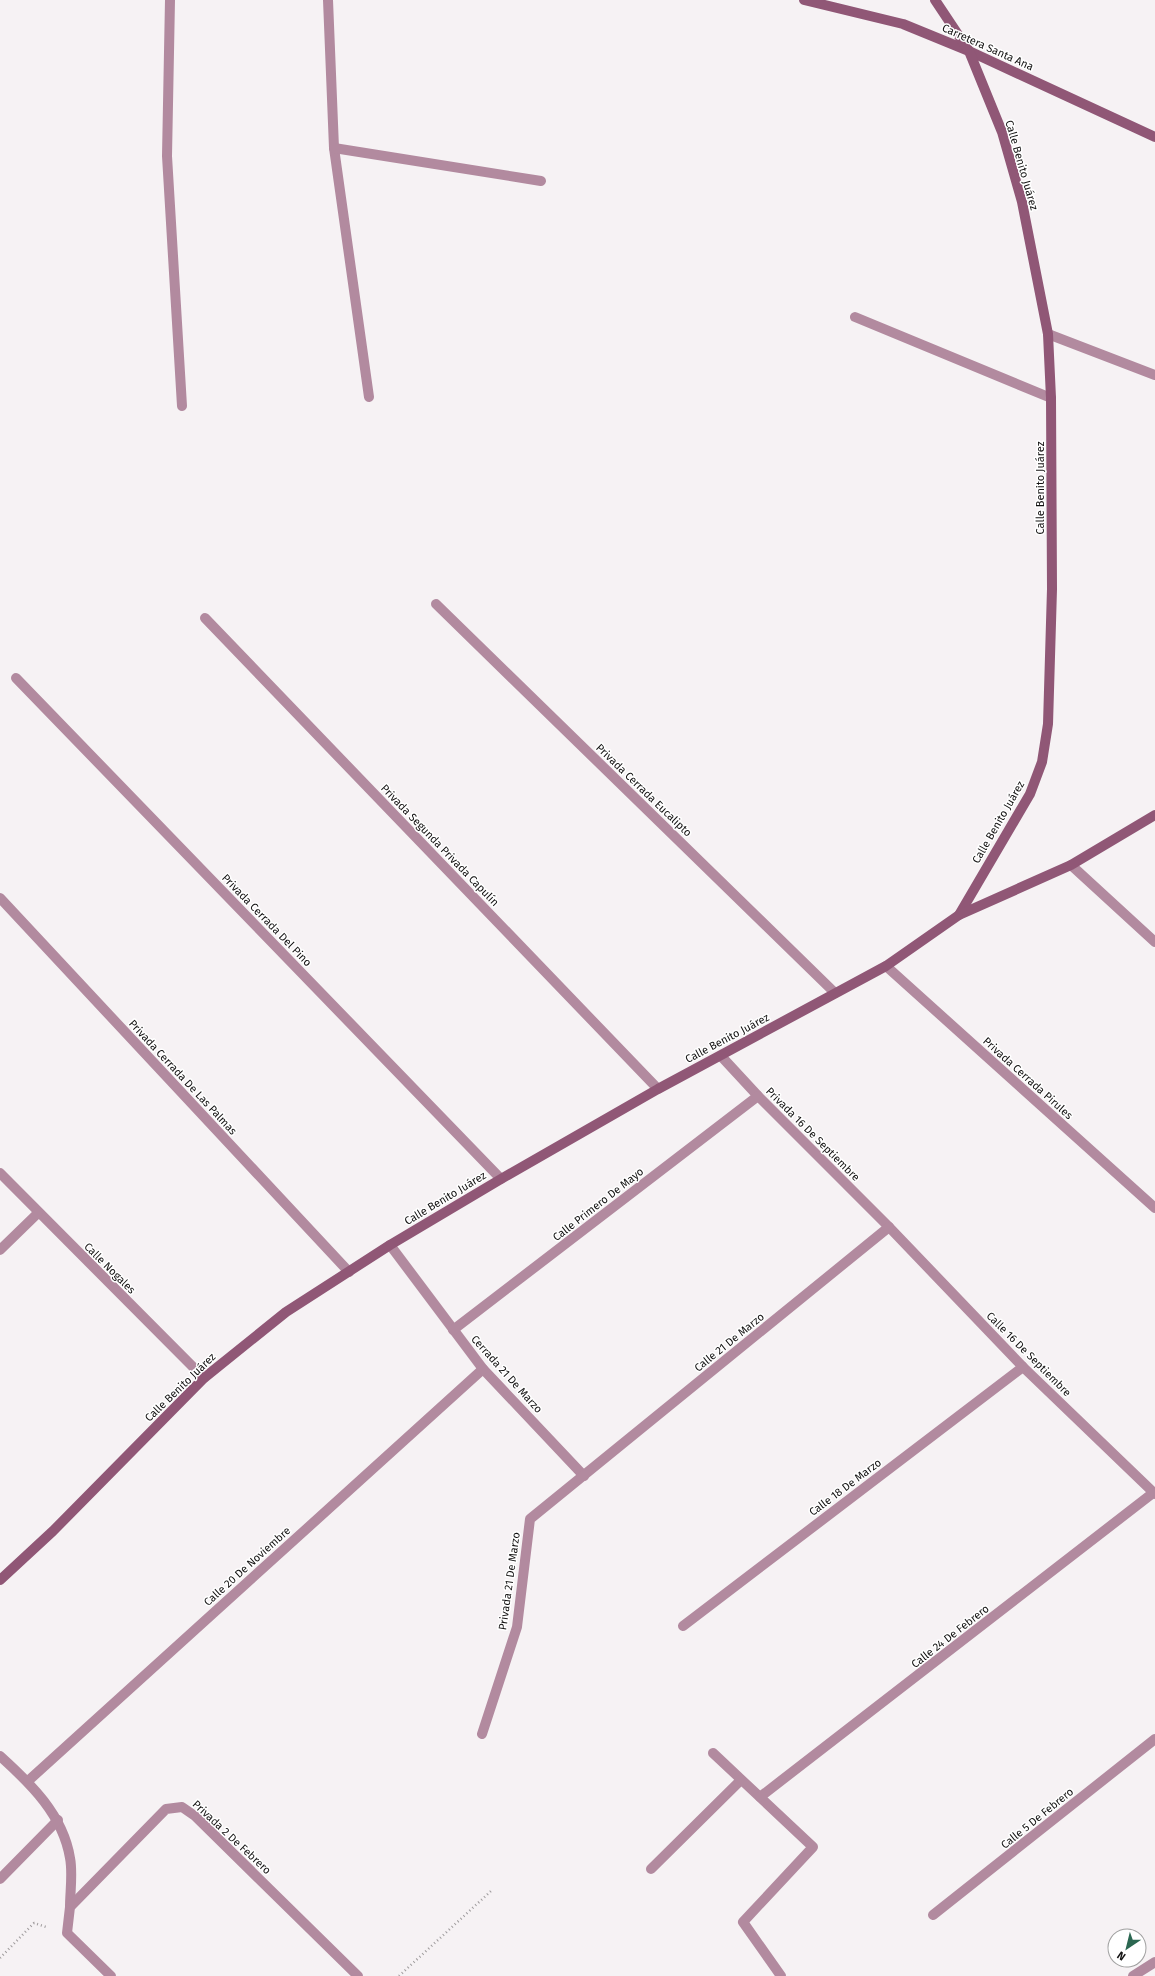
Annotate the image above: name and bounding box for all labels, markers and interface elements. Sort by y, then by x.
street label: Carretera Santa Ana [940,21,1036,73]
street label: Calle Benito Juárez [1002,119,1041,212]
street label: Calle Benito Juárez [1034,441,1047,534]
street label: Privada Cerrada Eucalipto [593,741,694,839]
street label: Calle Benito Juárez [970,779,1027,866]
street label: Privada Segunda Privada Capulín [378,782,501,909]
street label: Privada Cerrada Del Pino [219,871,314,969]
street label: Calle Benito Juárez [683,1011,772,1066]
street label: Privada Cerrada De Las Palmas [126,1017,239,1137]
street label: Privada Cerrada Pirules [980,1035,1075,1122]
street label: Privada 16 De Septiembre [763,1085,862,1184]
street label: Calle Primero De Mayo [550,1165,646,1244]
street label: Calle Benito Juárez [402,1169,489,1228]
street label: Calle Nogales [81,1240,138,1297]
street label: Calle 16 De Septiembre [984,1309,1074,1399]
street label: Calle 21 De Marzo [692,1310,767,1374]
street label: Cerrada 21 De Marzo [468,1333,545,1416]
street label: Calle Benito Juárez [142,1350,218,1424]
street label: Calle 18 De Marzo [807,1456,884,1519]
street label: Calle 20 De Noviembre [201,1524,293,1609]
street label: Privada 21 De Marzo [496,1531,523,1631]
street label: Calle 24 De Febrero [909,1602,992,1671]
street label: Calle 5 De Febrero [998,1785,1076,1852]
street label: Privada 2 De Febrero [190,1798,274,1877]
north arrow [1107,1928,1147,1968]
text: N [1115,1948,1128,1963]

